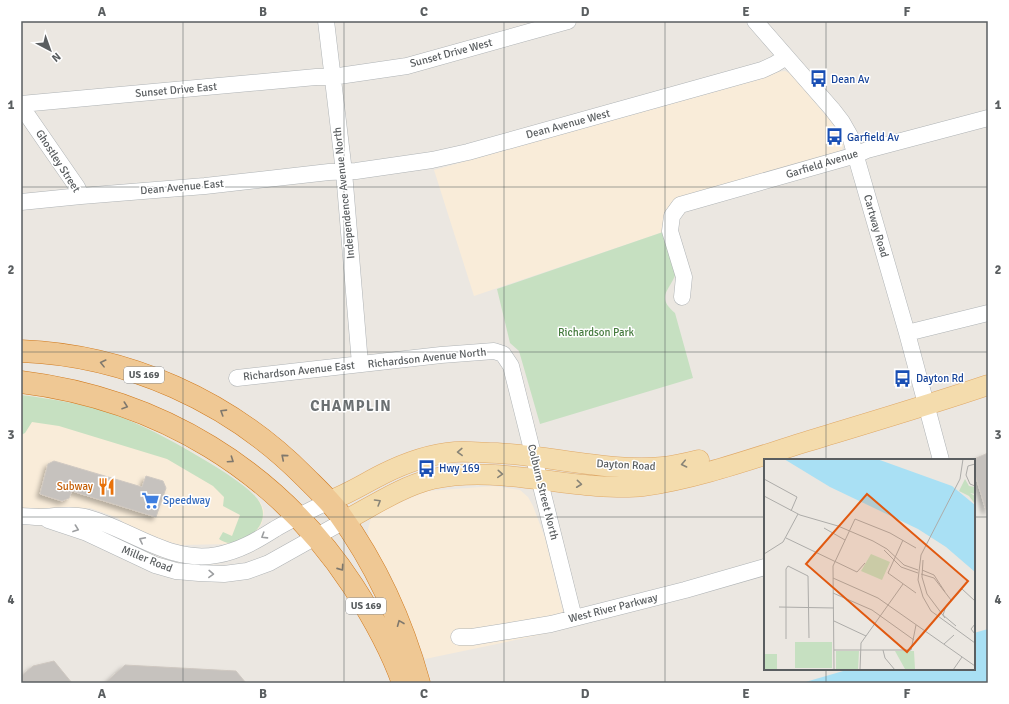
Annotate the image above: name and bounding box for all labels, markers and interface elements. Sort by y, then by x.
text: A [98,4,107,20]
text: B [259,4,267,20]
text: C [420,4,428,20]
text: D [581,4,590,20]
text: E [742,4,750,20]
text: F [904,4,911,20]
north arrow [30,30,70,70]
street label: Sunset Drive West [408,36,494,70]
text: N [49,50,63,65]
bus stop icon: Dean Av [808,69,828,89]
place label: Dean Av [831,73,869,86]
street label: Sunset Drive East [135,80,218,100]
text: 1 [7,97,15,113]
text: 1 [994,97,1002,113]
street label: Dean Avenue West [525,106,612,141]
street label: Independence Avenue North [331,126,357,260]
street label: Ghostley Street [33,127,83,195]
bus stop icon: Garfield Av [824,127,844,147]
place label: Garfield Av [847,131,899,144]
street label: Garfield Avenue [784,147,860,181]
street label: Dean Avenue East [140,177,224,197]
street label: Cartway Road [861,193,891,259]
text: 2 [7,262,15,278]
text: 2 [994,262,1002,278]
park label: Richardson Park [558,326,635,339]
street label: Richardson Avenue North [367,345,487,371]
one-way arrow [100,359,106,367]
street label: Richardson Avenue East [242,359,356,383]
road number: US 169 [124,367,164,383]
bus stop icon: Dayton Rd [893,368,913,388]
place label: Dayton Rd [916,372,964,385]
district label: CHAMPLIN [310,397,392,415]
one-way arrow [121,401,128,410]
one-way arrow [220,409,227,417]
text: 3 [7,427,15,443]
text: 3 [994,427,1002,443]
street label: Colburn Street North [525,443,561,541]
one-way arrow [457,448,463,456]
one-way arrow [226,455,233,462]
one-way arrow [282,455,289,462]
street label: Dayton Road [596,457,656,473]
bus stop icon: Hwy 169 [416,458,436,478]
one-way arrow [681,459,687,467]
inset map [764,459,975,670]
place label: Hwy 169 [439,462,480,475]
one-way arrow [497,470,503,479]
restaurant icon: Subway [96,476,116,496]
one-way arrow [576,479,582,488]
place label: Subway [57,480,94,493]
supermarket icon: Speedway [140,490,160,510]
place label: Speedway [163,494,211,507]
one-way arrow [374,500,381,507]
one-way arrow [72,524,79,532]
one-way arrow [262,531,269,538]
one-way arrow [139,537,146,545]
street label: Miller Road [120,543,174,575]
one-way arrow [336,563,343,570]
one-way arrow [208,569,214,578]
street label: West River Parkway [567,590,660,625]
text: 4 [7,592,15,608]
text: 4 [994,592,1002,608]
road number: US 169 [346,598,386,614]
one-way arrow [396,619,404,626]
text: A [98,686,107,702]
text: B [259,686,267,702]
text: C [420,686,428,702]
text: D [581,686,590,702]
text: E [742,686,750,702]
text: F [904,686,911,702]

